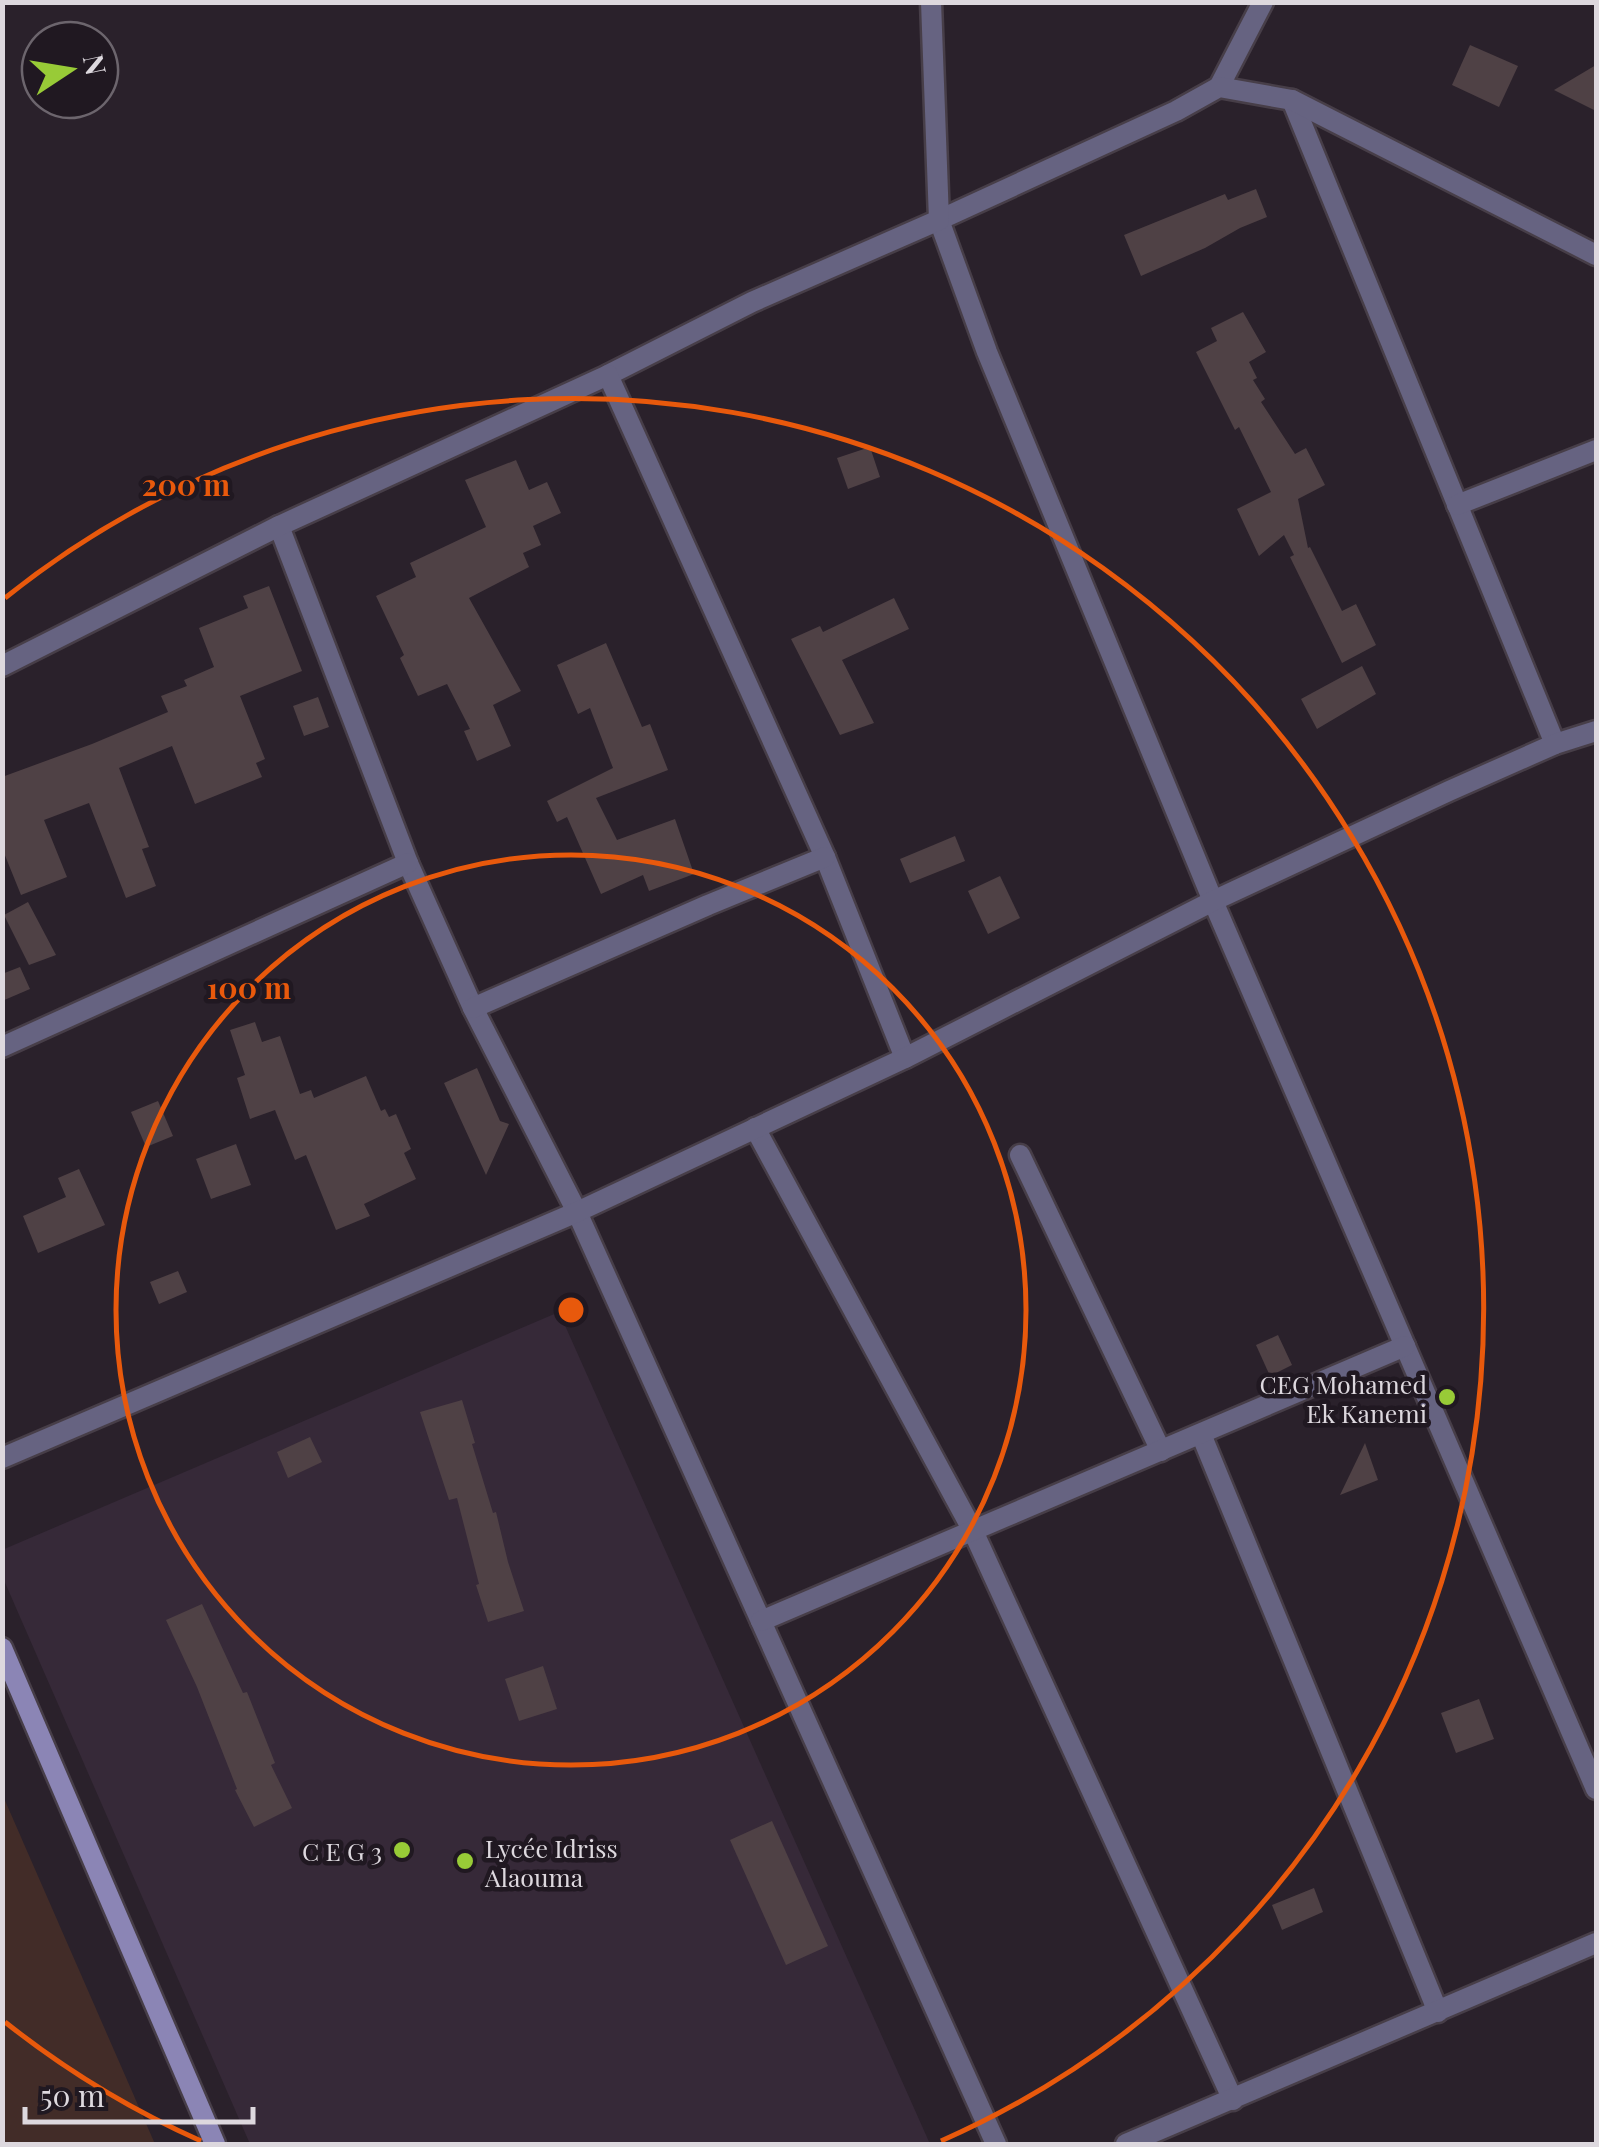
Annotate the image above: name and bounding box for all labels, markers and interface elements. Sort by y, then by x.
north arrow [20,20,120,120]
text: N [76,51,116,78]
text: 200 m [142,464,230,504]
text: 100 m [207,967,291,1007]
centre of rings [553,1292,589,1328]
place label: CEG Mohamed Ek Kanemi [1259,1367,1427,1429]
marker: CEG Mohamed Ek Kanemi [1436,1386,1458,1408]
place label: Lycée Idriss Alaouma [484,1831,618,1893]
place label: C E G 3 [302,1834,382,1867]
marker: C E G 3 [391,1839,413,1861]
marker: Lycée Idriss Alaouma [454,1850,476,1872]
scale bar [25,2062,252,2124]
text: 50 m [40,2075,105,2115]

